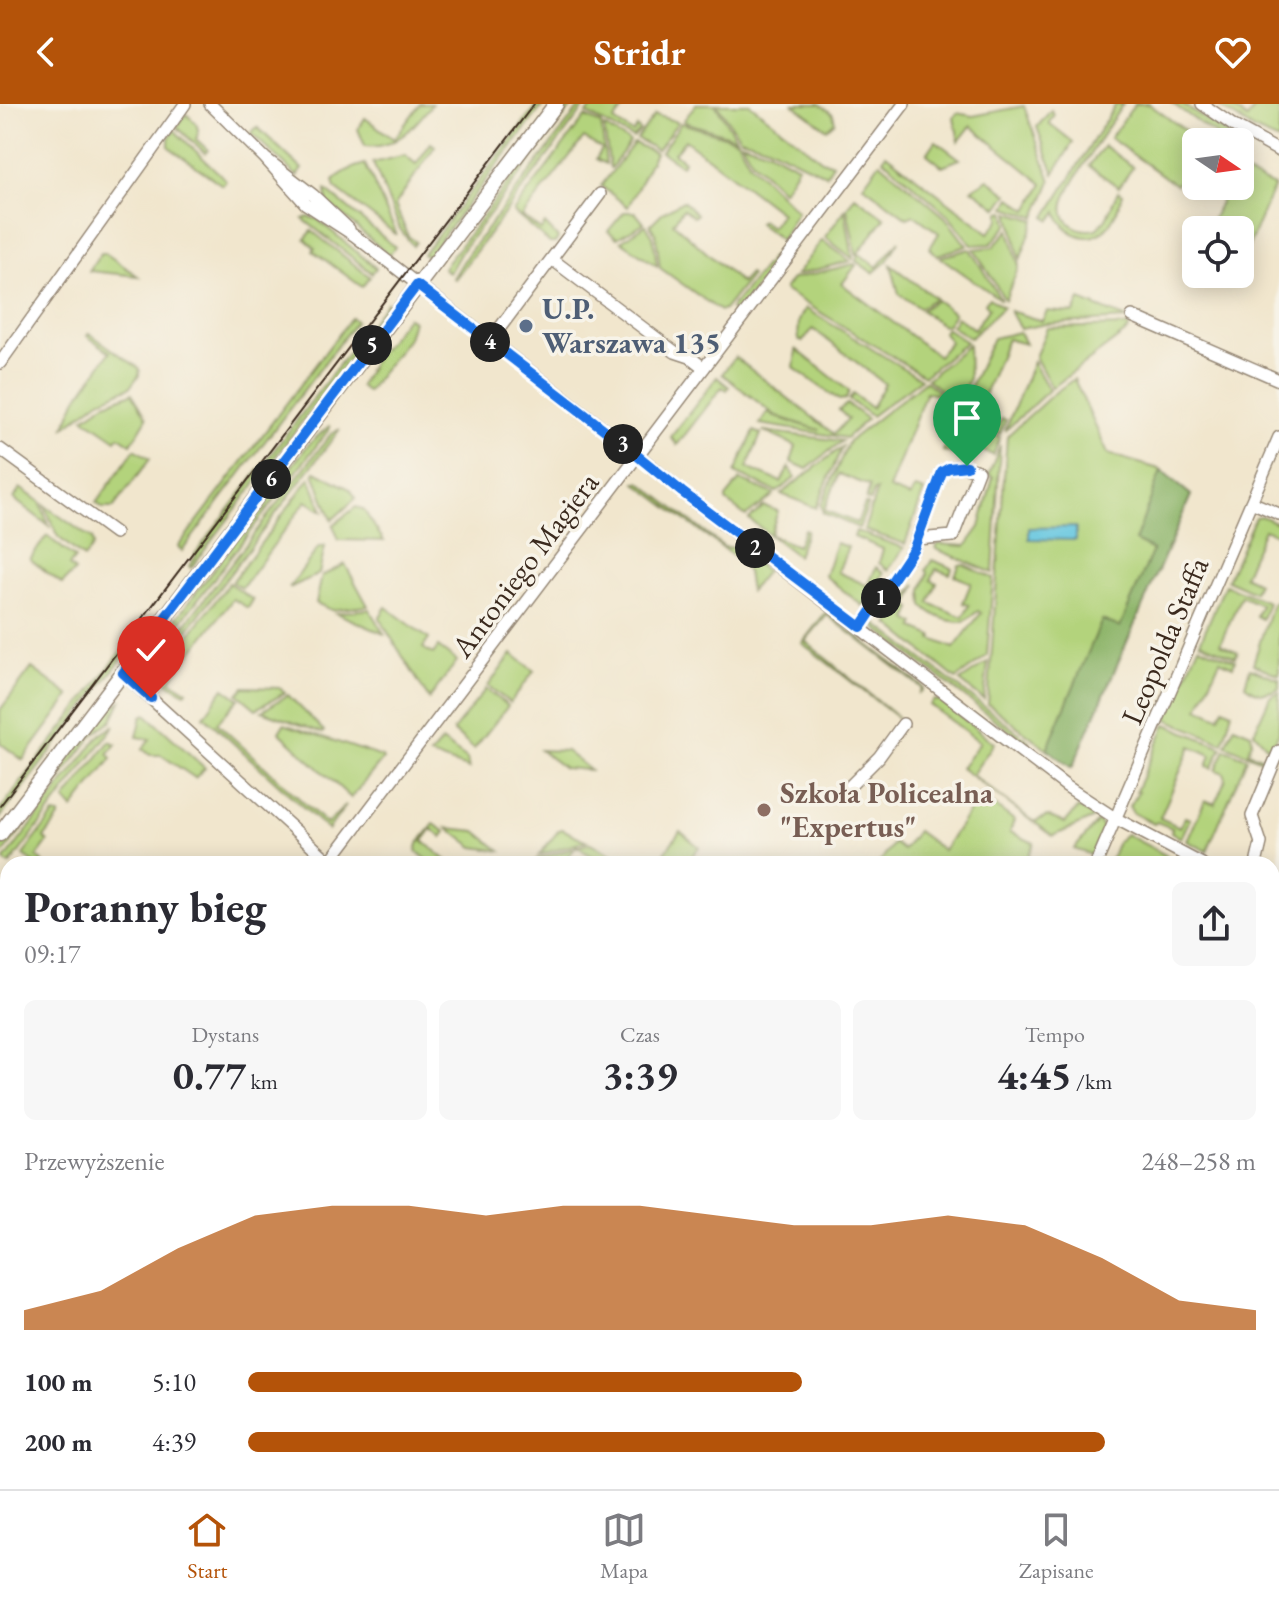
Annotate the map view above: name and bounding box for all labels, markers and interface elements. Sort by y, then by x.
text: Stridr [594,29,685,76]
icon: back [24,30,68,74]
icon: heart [1211,30,1255,74]
north arrow [1182,128,1254,200]
map controls [1182,128,1254,288]
button: locate [1182,216,1254,288]
place label: U.P. Warszawa 135 [542,289,721,362]
marker: U.P. Warszawa 135 [517,317,535,335]
pin: 4 [470,322,510,362]
pin: 5 [352,325,392,365]
text: 4 [484,327,496,356]
text: 5 [366,330,378,359]
pin [933,384,1001,466]
icon: arrive [945,396,989,440]
pin: 3 [603,424,643,464]
text: 3 [617,429,629,458]
pin: 6 [251,459,291,499]
text: 6 [265,464,277,493]
street label: Antoniego Magiera [442,464,607,666]
pin: 2 [735,528,775,568]
text: 2 [749,533,761,562]
street label: Leopolda Staffa [1112,551,1217,730]
pin: 1 [861,578,901,618]
text: 1 [875,583,887,612]
pin [117,616,185,698]
icon: check [129,628,173,672]
place label: Szkoła Policealna "Expertus" [780,773,994,846]
marker: Szkoła Policealna "Expertus" [755,801,773,819]
text: Poranny bieg [24,878,266,935]
button: share [1172,882,1256,966]
text: 09:17 [24,937,80,971]
text: Dystans [191,1020,259,1049]
text: Czas [620,1020,660,1049]
text: Tempo [1024,1020,1085,1049]
text: 0.77 [173,1049,246,1101]
text: 3:39 [603,1049,677,1101]
text: 4:45 [997,1049,1072,1101]
text: km [246,1067,278,1096]
text: /km [1072,1067,1112,1096]
text: Przewyższenie [24,1144,165,1178]
text: 248–258 m [1141,1144,1256,1178]
text: 100 m [24,1365,92,1399]
text: 5:10 [152,1365,196,1399]
text: 200 m [24,1425,92,1459]
text: 4:39 [152,1425,196,1459]
tab: Start [185,1508,229,1585]
tab: Mapa [600,1508,648,1585]
tab: Zapisane [1019,1508,1094,1585]

